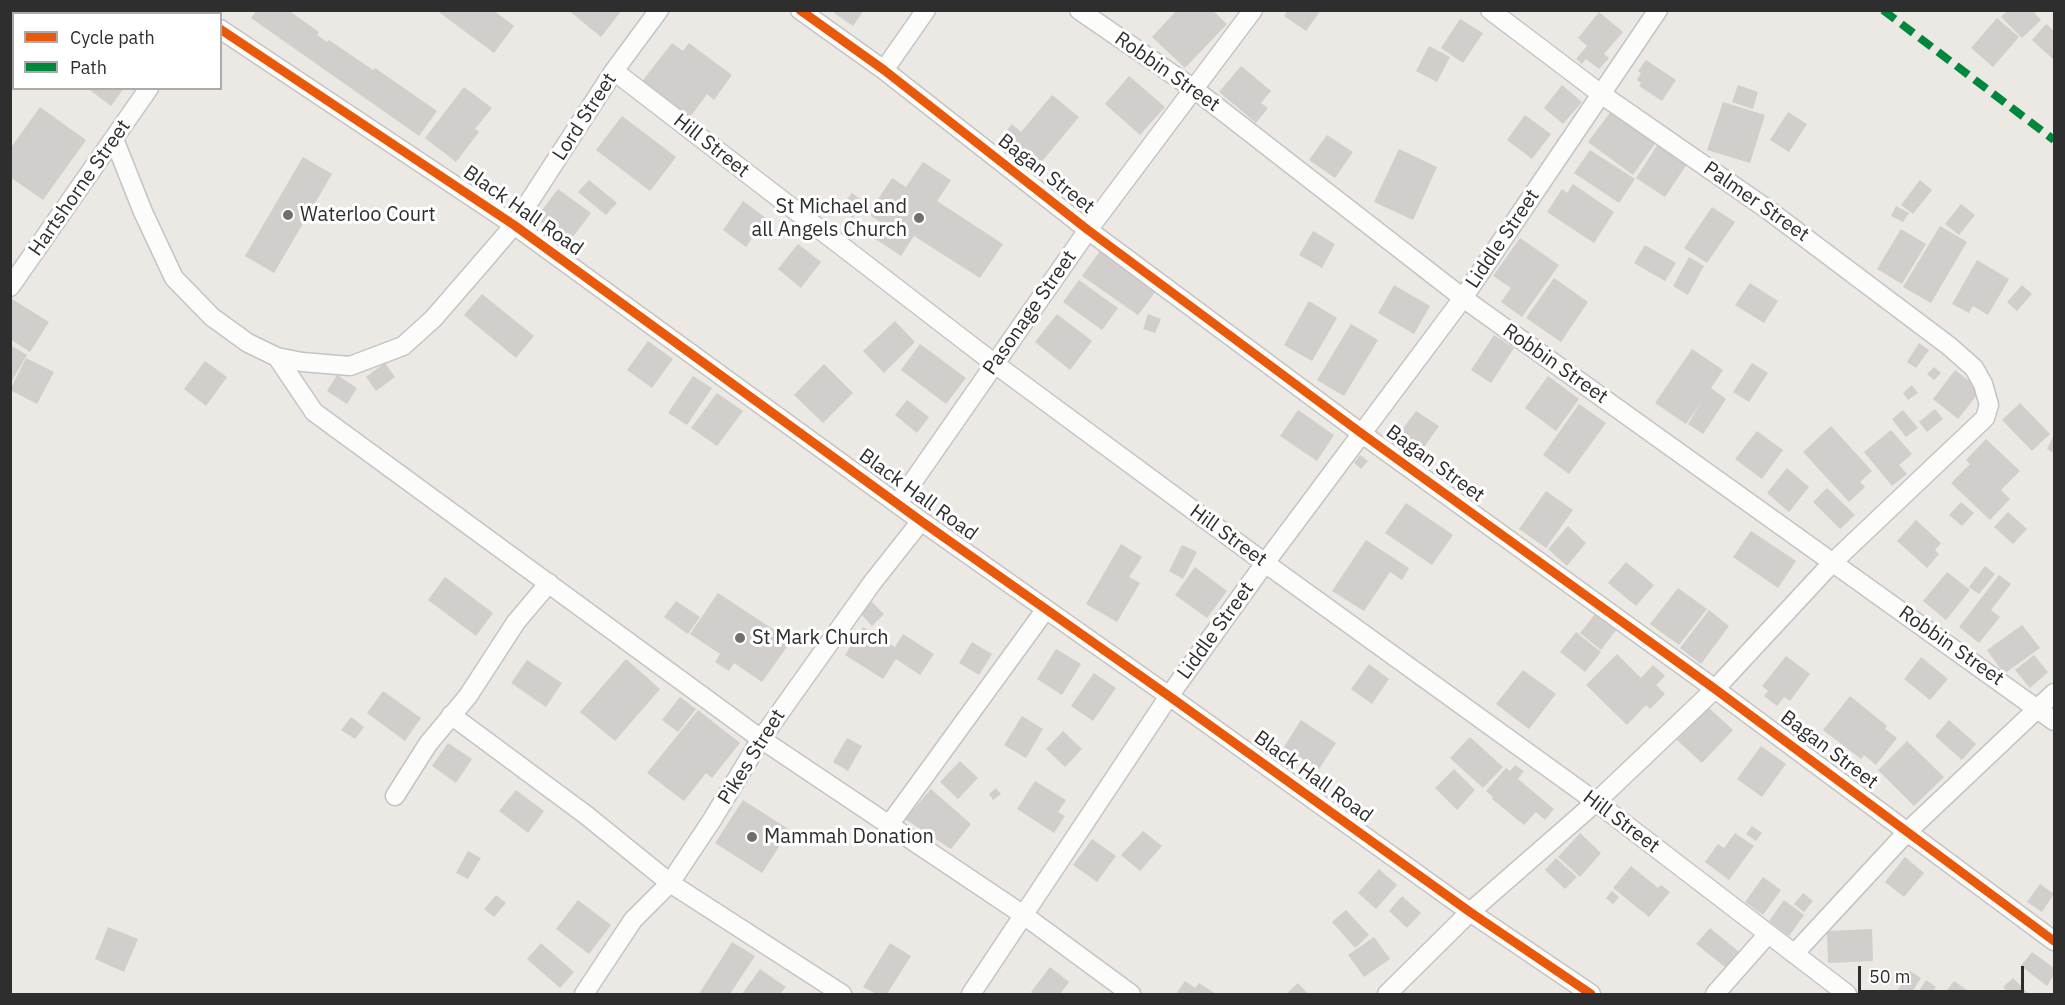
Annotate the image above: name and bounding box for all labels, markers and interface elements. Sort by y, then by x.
legend [12,12,222,90]
text: Cycle path [70,26,155,49]
street label: Robbin Street [1110,27,1224,117]
text: Path [70,56,107,79]
street label: Lord Street [548,69,622,165]
street label: Hill Street [668,109,754,183]
street label: Hartshorne Street [24,115,136,261]
street label: Bagan Street [993,129,1099,219]
street label: Palmer Street [1699,157,1813,247]
street label: Black Hall Road [458,161,588,261]
street label: Liddle Street [1461,185,1545,293]
place label: St Michael and all Angels Church [752,195,907,242]
place label: Waterloo Court [300,203,436,227]
marker: Waterloo Court [281,208,295,222]
marker: St Michael and all Angels Church [912,211,926,225]
street label: Pasonage Street [978,246,1082,380]
street label: Robbin Street [1498,319,1612,409]
street label: Bagan Street [1381,420,1489,508]
street label: Black Hall Road [854,444,982,546]
street label: Hill Street [1185,500,1271,572]
street label: Liddle Street [1173,578,1259,684]
street label: Robbin Street [1894,601,2008,691]
place label: St Mark Church [752,626,889,650]
marker: St Mark Church [733,631,747,645]
street label: Pikes Street [713,705,791,809]
street label: Bagan Street [1776,706,1882,794]
street label: Black Hall Road [1249,726,1377,828]
street label: Hill Street [1578,785,1664,859]
place label: Mammah Donation [764,825,934,849]
marker: Mammah Donation [745,830,759,844]
scale bar [1861,954,2028,992]
text: 50 m [1869,965,1911,988]

